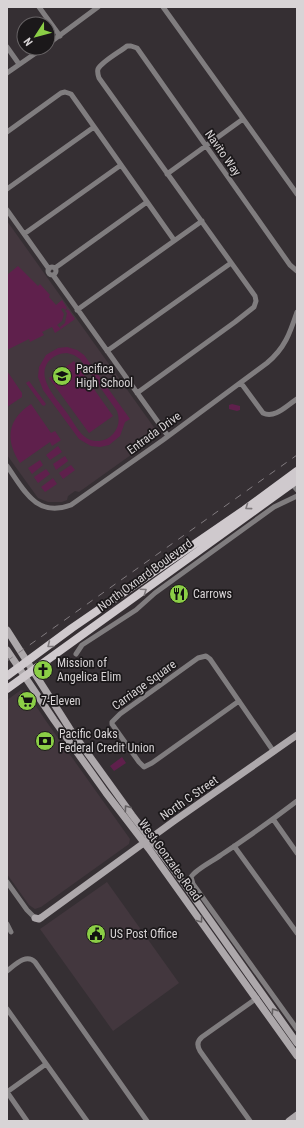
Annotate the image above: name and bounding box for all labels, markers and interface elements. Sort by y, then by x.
north arrow [16,16,56,56]
text: N [21,35,36,48]
street label: Navito Way [202,127,244,179]
place label: Pacifica High School [76,362,133,390]
school or university icon: Pacifica High School [51,365,73,387]
street label: Entrada Drive [124,409,184,457]
one-way arrow [245,502,252,509]
street label: North Oxnard Boulevard [95,536,195,614]
restaurant icon: Carrows [168,583,190,605]
place label: Carrows [193,587,232,601]
one-way arrow [140,589,147,596]
one-way arrow [47,640,54,647]
place label: Mission of Angelica Elim [57,656,121,684]
street label: Carriage Square [109,657,179,713]
church icon: Mission of Angelica Elim [32,659,54,681]
supermarket icon: 7-Eleven [16,690,38,712]
place label: 7-Eleven [41,694,81,708]
place label: Pacific Oaks Federal Credit Union [59,727,155,755]
bank icon: Pacific Oaks Federal Credit Union [34,730,56,752]
street label: North C Street [157,773,221,823]
one-way arrow [125,805,132,812]
street label: West Gonzales Road [136,817,204,903]
one-way arrow [195,915,202,922]
public building icon: US Post Office [85,923,107,945]
place label: US Post Office [110,927,178,941]
one-way arrow [272,1008,279,1015]

